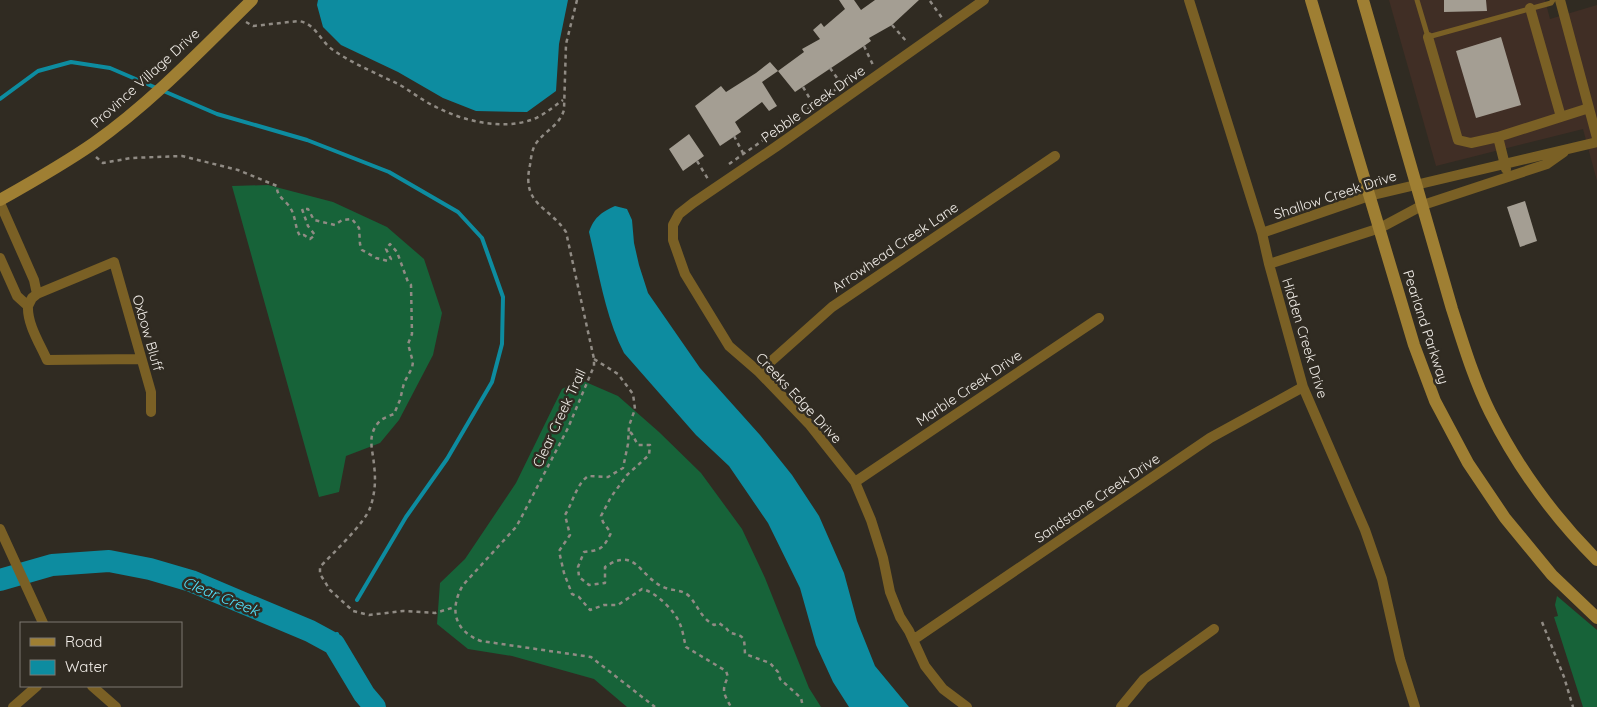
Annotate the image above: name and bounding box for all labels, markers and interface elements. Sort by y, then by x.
street label: Province Village Drive [87,24,203,132]
street label: Pebble Creek Drive [757,61,869,147]
street label: Shallow Creek Drive [1271,167,1399,223]
street label: Arrowhead Creek Lane [828,198,962,296]
street label: Pearland Parkway [1399,268,1453,386]
street label: Hidden Creek Drive [1278,276,1332,400]
street label: Oxbow Bluff [128,293,168,373]
street label: Marble Creek Drive [913,346,1025,430]
street label: Creeks Edge Drive [752,349,846,447]
street label: Clear Creek Trail [528,366,590,470]
street label: Sandstone Creek Drive [1031,449,1163,547]
water label: Clear Creek [180,572,264,621]
legend [20,622,182,687]
text: Road [65,632,102,651]
text: Water [65,657,108,676]

